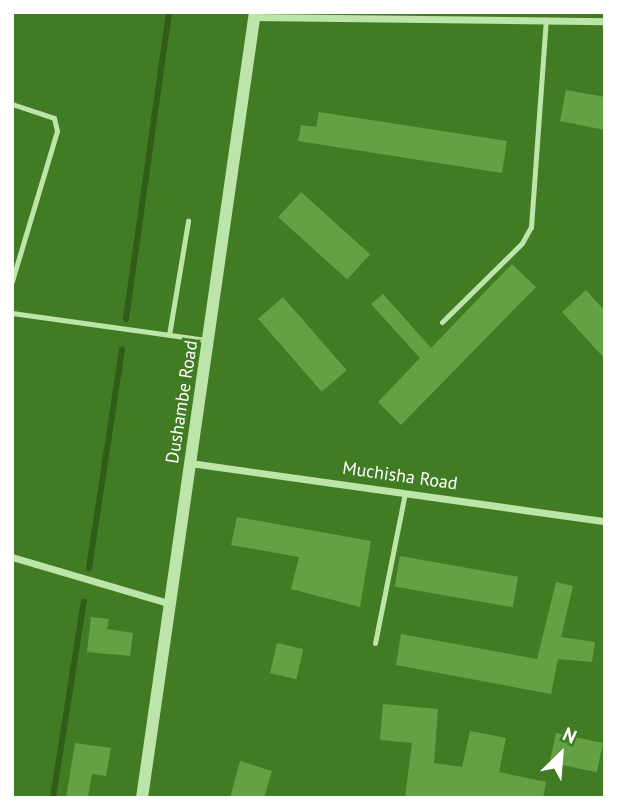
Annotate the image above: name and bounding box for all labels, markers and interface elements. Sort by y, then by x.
street label: Dushambe Road [162,339,202,465]
street label: Muchisha Road [341,457,459,495]
north arrow [526,719,596,789]
text: N [559,721,581,748]

